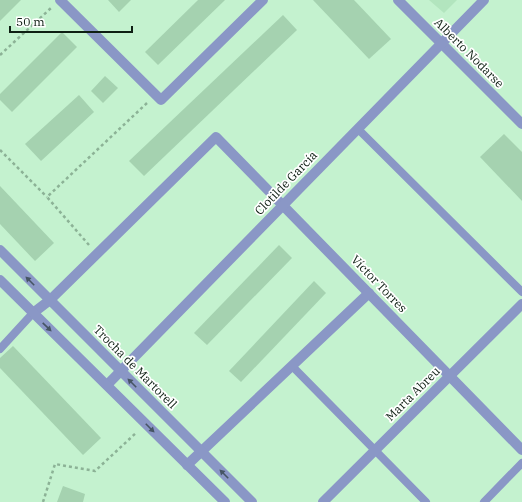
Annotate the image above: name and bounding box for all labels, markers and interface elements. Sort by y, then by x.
scale bar [10,8,132,34]
text: 50 m [16,14,45,29]
street label: Alberto Nodarse [431,15,507,91]
street label: Clotilde García [251,147,320,218]
street label: Víctor Torres [348,252,410,315]
one-way arrow [25,276,35,286]
one-way arrow [42,322,52,332]
street label: Trocha de Martorell [91,322,180,412]
street label: Marta Abreu [382,363,443,424]
one-way arrow [127,378,137,387]
one-way arrow [145,423,155,433]
one-way arrow [219,469,229,479]

